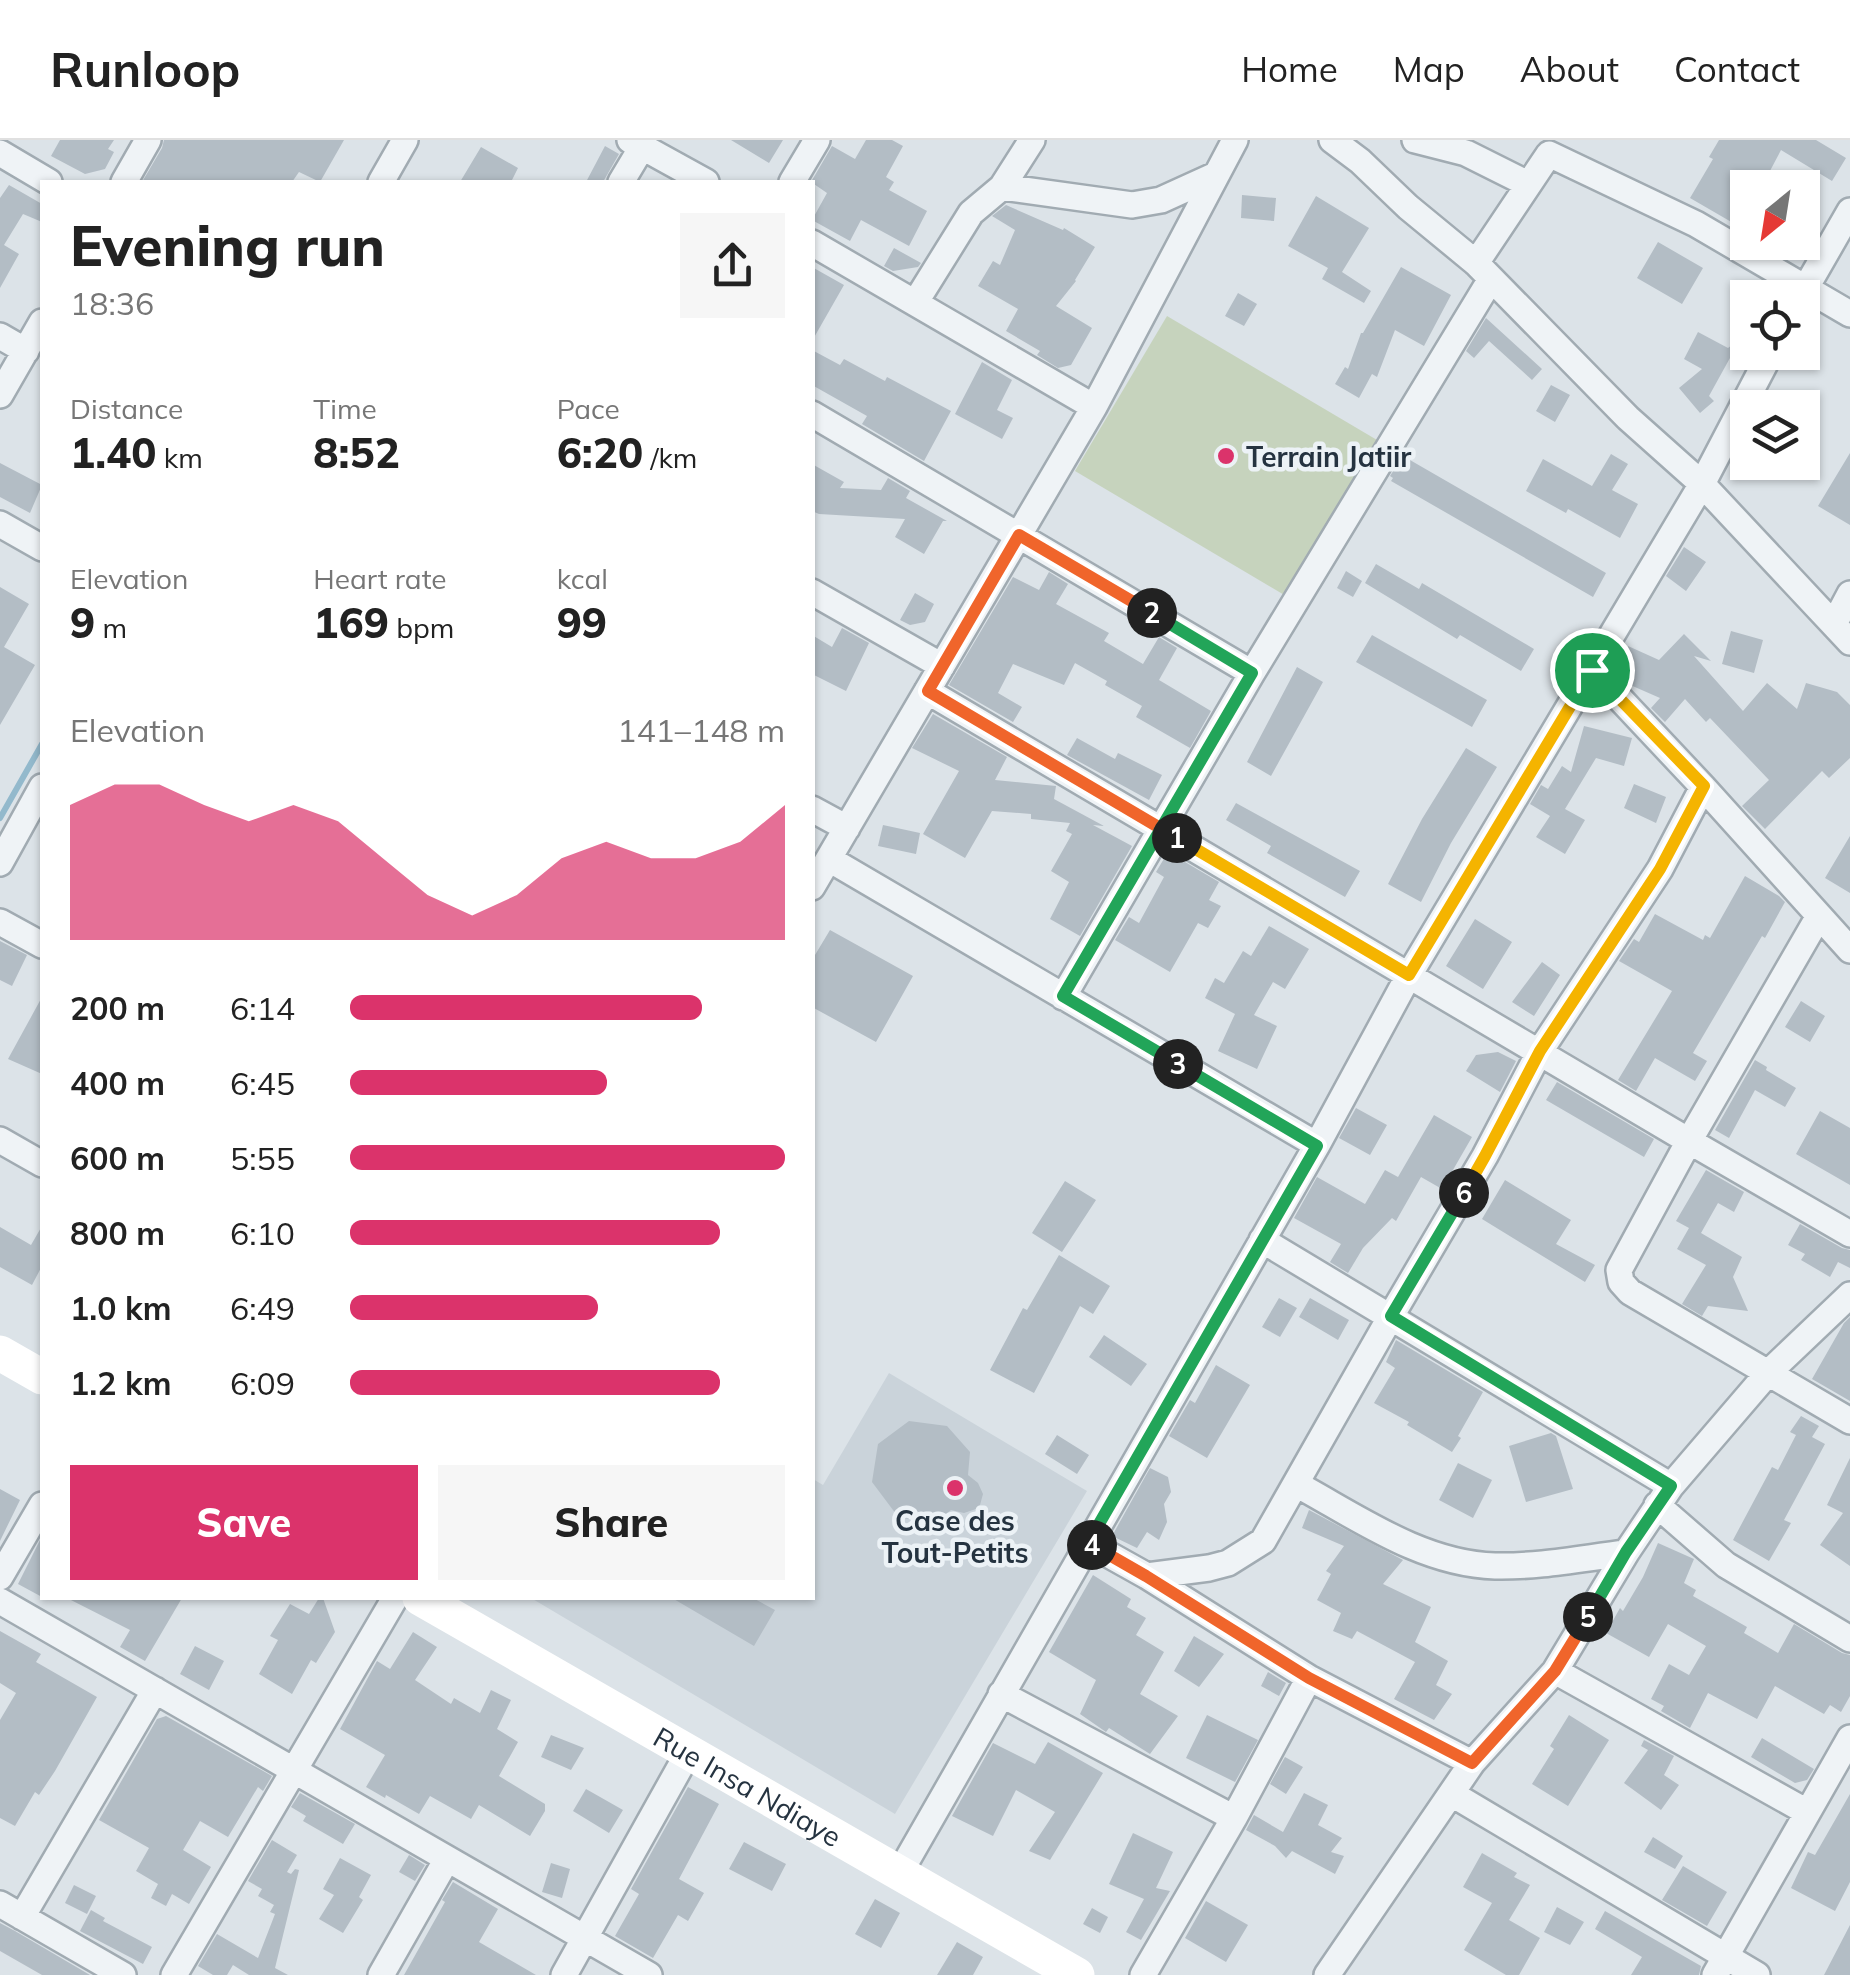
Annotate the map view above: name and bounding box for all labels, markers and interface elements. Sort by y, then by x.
text: Runloop [50,39,240,99]
text: Home [1241,47,1338,91]
text: Map [1393,47,1465,91]
text: About [1520,47,1619,91]
text: Contact [1674,47,1800,91]
north arrow [1730,170,1820,260]
map controls [1730,170,1820,480]
text: Evening run [70,211,385,280]
button: share [680,213,785,318]
button: locate [1730,280,1820,370]
text: 18:36 [70,283,154,323]
button: layers [1730,390,1820,480]
text: Distance [70,391,183,426]
text: Time [313,391,377,426]
text: Pace [557,391,620,426]
text: 1.40 [70,426,157,479]
text: 8:52 [313,426,400,479]
text: 6:20 [557,426,643,479]
place label: Terrain Jatiir [1246,439,1411,474]
text: km [157,440,203,475]
text: /km [643,440,697,475]
marker: Terrain Jatiir [1215,445,1237,467]
text: Elevation [70,561,188,596]
text: Heart rate [313,561,447,596]
text: kcal [557,561,608,596]
pin: 2 [1127,588,1177,638]
text: 2 [1144,595,1160,630]
text: 9 [70,596,95,649]
text: 169 [313,596,389,649]
text: 99 [557,596,607,649]
text: m [95,610,127,645]
text: bpm [389,610,454,645]
pin [1550,628,1635,713]
icon: arrive [1565,643,1620,698]
text: Elevation [70,710,205,750]
text: 141–148 m [617,710,785,750]
pin: 1 [1152,813,1202,863]
text: 1 [1169,820,1185,855]
text: 200 m [70,988,165,1028]
text: 6:14 [230,988,295,1028]
pin: 3 [1153,1039,1203,1089]
text: 3 [1170,1046,1186,1081]
text: 400 m [70,1063,165,1103]
text: 6:45 [230,1063,295,1103]
text: 600 m [70,1138,165,1178]
text: 5:55 [230,1138,295,1178]
pin: 6 [1439,1168,1489,1218]
text: 6 [1456,1175,1472,1210]
text: 800 m [70,1213,165,1253]
text: 6:10 [230,1213,295,1253]
text: 1.0 km [70,1288,172,1328]
text: 6:49 [230,1288,295,1328]
text: 1.2 km [70,1363,172,1403]
text: 6:09 [230,1363,295,1403]
button: Save [70,1465,418,1580]
button: Share [438,1465,785,1580]
marker: Case des Tout-Petits [944,1477,966,1499]
place label: Case des Tout-Petits [882,1503,1028,1570]
pin: 4 [1067,1520,1117,1570]
text: 4 [1084,1527,1100,1562]
pin: 5 [1563,1592,1613,1642]
text: 5 [1580,1599,1596,1634]
street label: Rue Insa Ndiaye [648,1718,848,1854]

